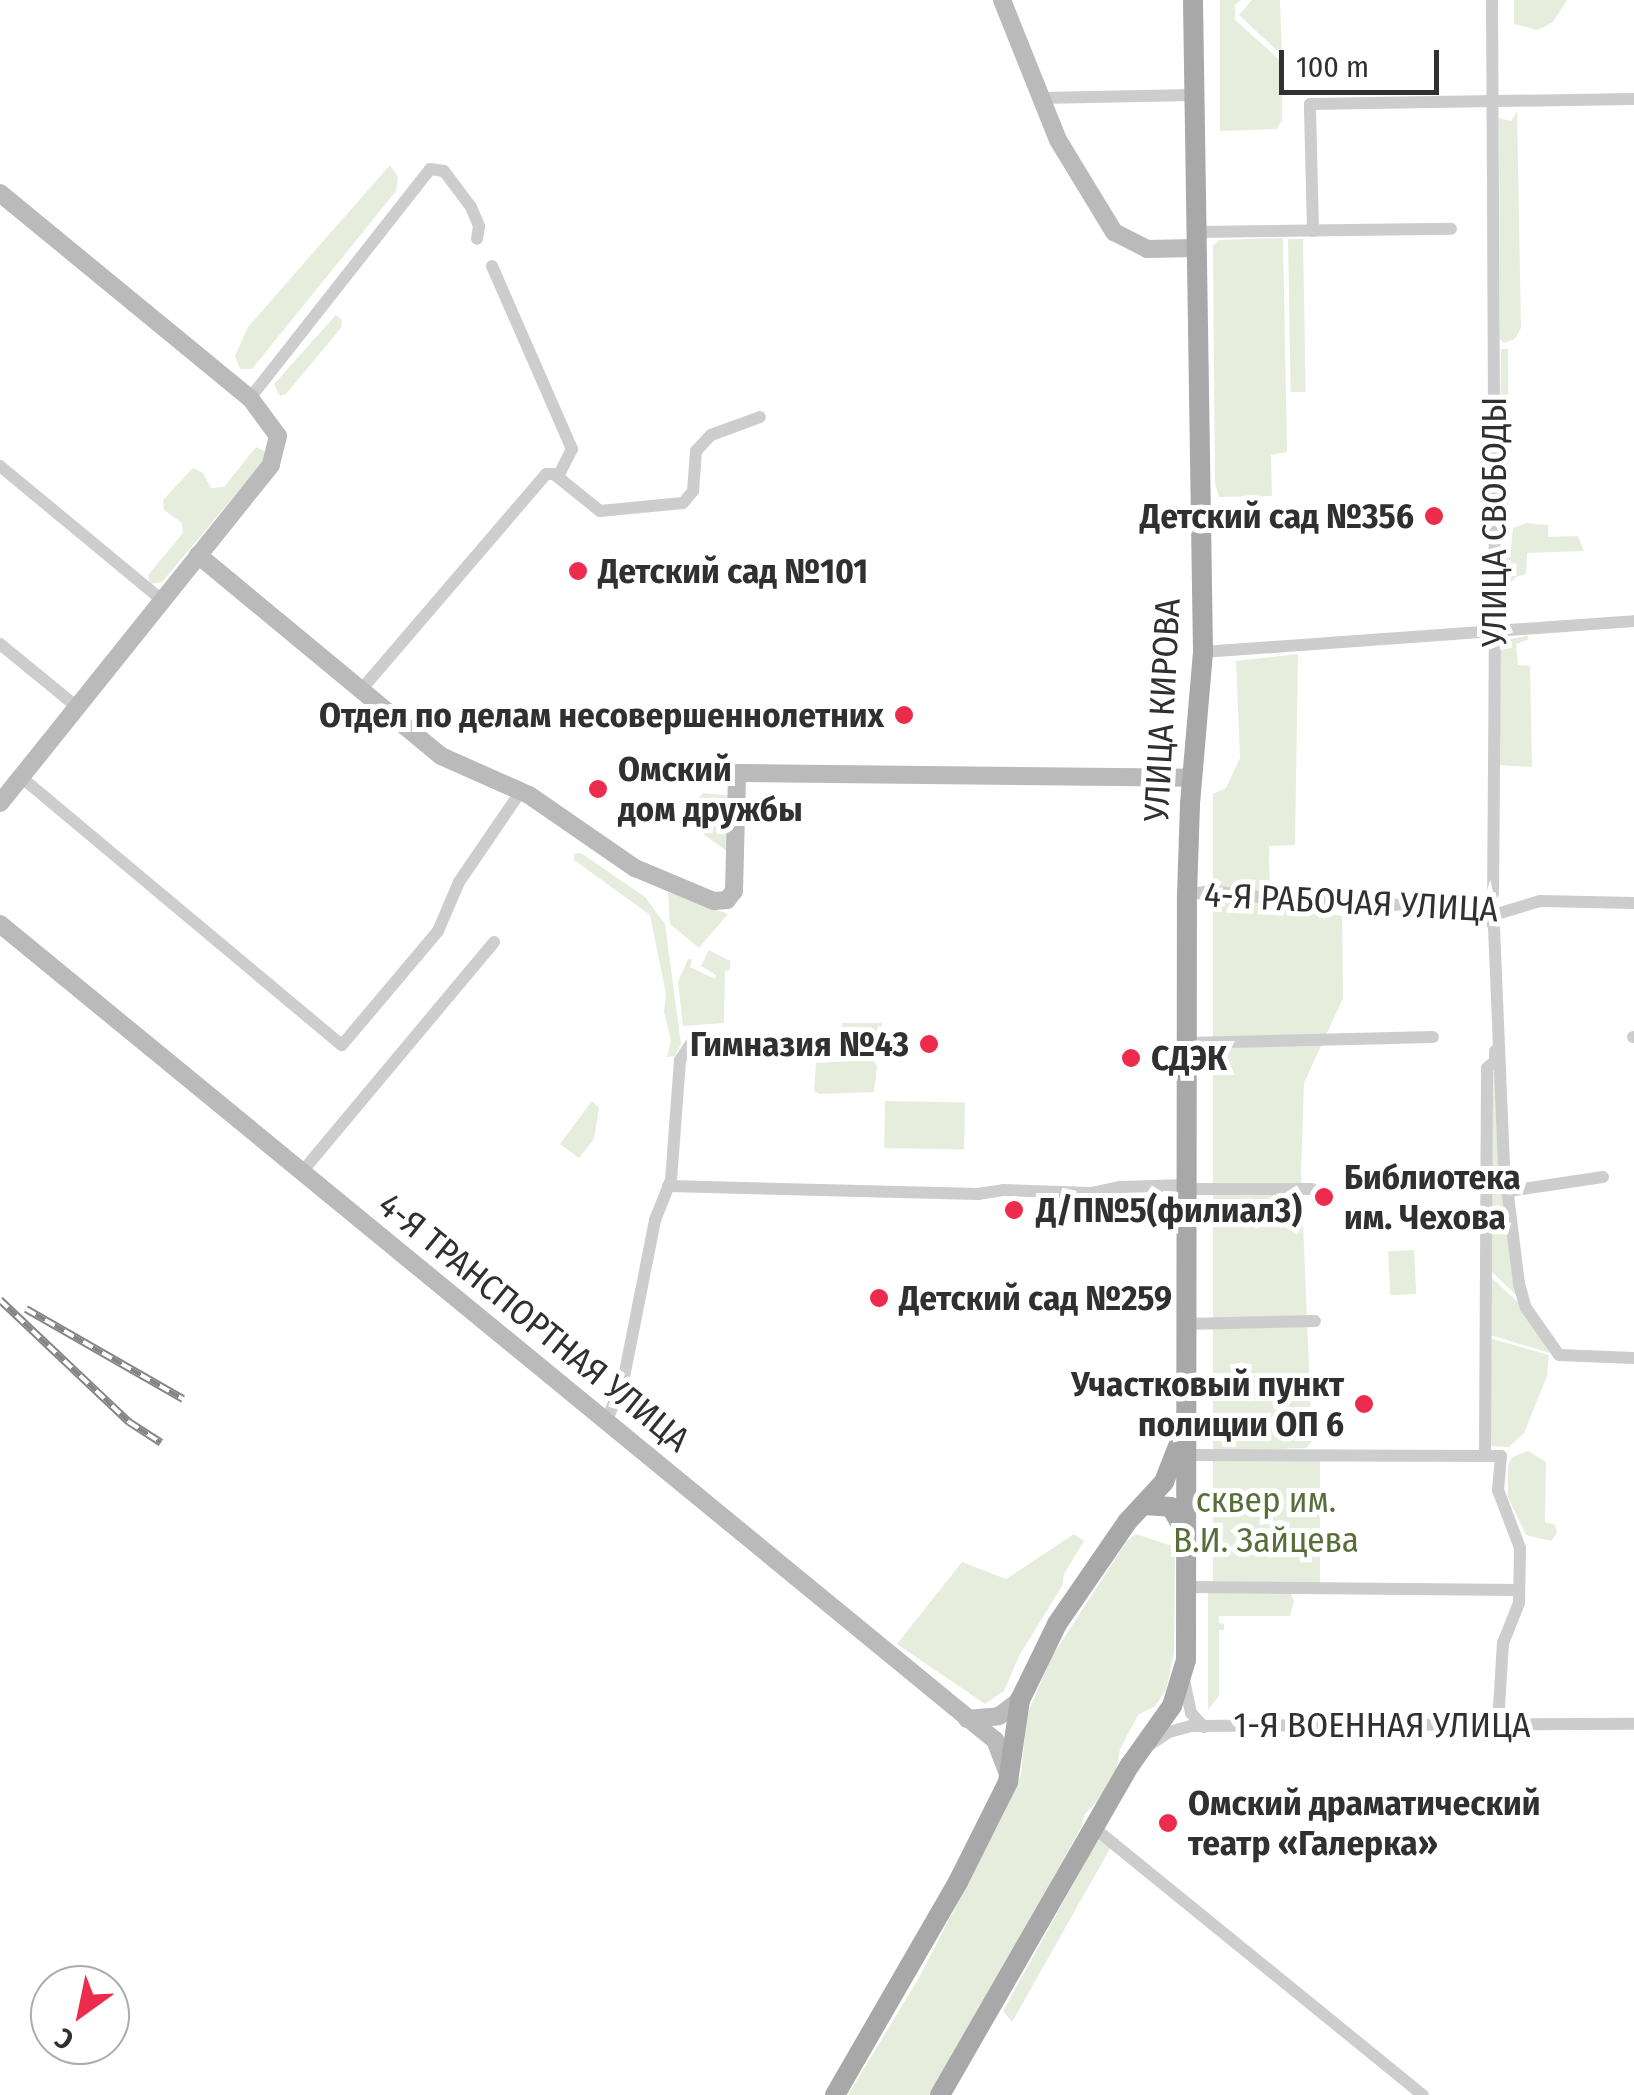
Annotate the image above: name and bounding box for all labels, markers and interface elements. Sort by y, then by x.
scale bar [1284,30,1444,92]
text: 100 m [1296,49,1369,85]
street label: УЛИЦА СВОБОДЫ [1473,397,1515,647]
place label: Детский сад №356 [1140,495,1414,537]
marker: Детский сад №356 [1423,505,1445,527]
place label: Детский сад №101 [598,550,868,592]
marker: Детский сад №101 [567,560,589,582]
street label: УЛИЦА КИРОВА [1135,597,1189,823]
place label: Отдел по делам несовершеннолетних [319,694,884,736]
marker: Отдел по делам несовершеннолетних [893,704,915,726]
place label: Омский дом дружбы [618,748,803,830]
marker: Омский дом дружбы [587,778,609,800]
street label: 4-Я РАБОЧАЯ УЛИЦА [1203,873,1499,931]
place label: Гимназия №43 [690,1023,909,1065]
marker: Гимназия №43 [918,1033,940,1055]
place label: СДЭК [1151,1037,1227,1079]
marker: СДЭК [1120,1047,1142,1069]
place label: Библиотека им. Чехова [1344,1156,1521,1238]
street label: 4-Я ТРАНСПОРТНАЯ УЛИЦА [370,1184,698,1460]
marker: Библиотека им. Чехова [1313,1186,1335,1208]
place label: Д/П№5(филиал3) [1036,1189,1302,1231]
marker: Д/П№5(филиал3) [1001,1197,1027,1223]
place label: Детский сад №259 [899,1277,1172,1319]
marker: Детский сад №259 [868,1287,890,1309]
place label: Участковый пункт полиции ОП 6 [1071,1363,1344,1445]
marker: Участковый пункт полиции ОП 6 [1353,1393,1375,1415]
park label: сквер им. В.И. Зайцева [1173,1479,1359,1561]
street label: 1-Я ВОЕННАЯ УЛИЦА [1234,1704,1530,1746]
place label: Омский драматический театр «Галерка» [1188,1782,1540,1864]
marker: Омский драматический театр «Галерка» [1157,1812,1179,1834]
north arrow [30,1965,130,2065]
text: С [49,2021,80,2057]

